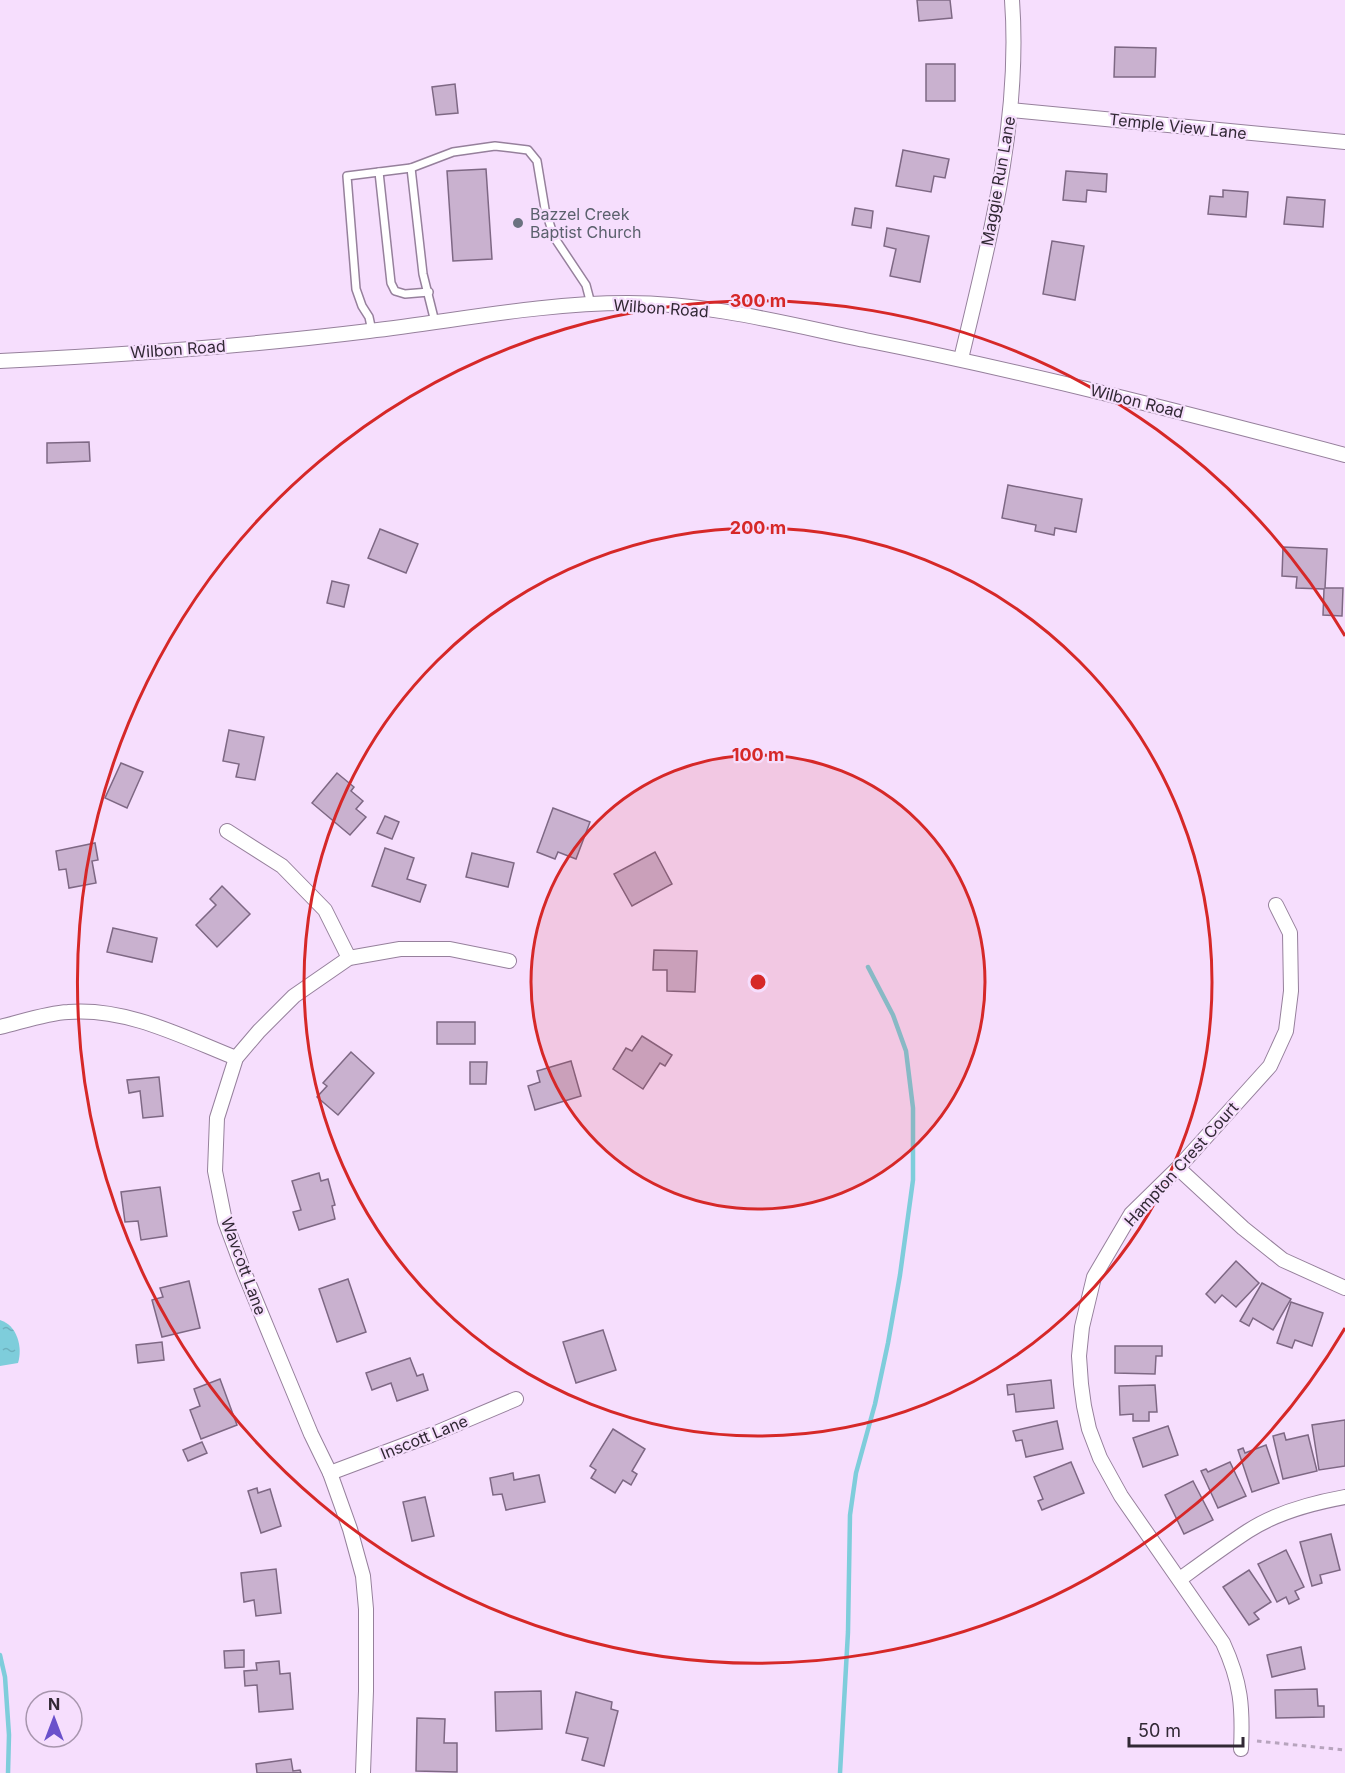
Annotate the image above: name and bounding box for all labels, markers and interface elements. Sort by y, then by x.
street label: Temple View Lane [1108,109,1248,143]
street label: Maggie Run Lane [977,115,1019,247]
place label: Bazzel Creek Baptist Church [530,204,642,242]
marker: Bazzel Creek Baptist Church [511,216,525,230]
text: 300 m [730,290,786,311]
street label: Wilbon Road [613,295,709,321]
street label: Wilbon Road [130,336,226,362]
street label: Wilbon Road [1088,380,1186,422]
text: 200 m [730,517,786,538]
text: 100 m [732,744,784,765]
centre of rings [748,972,768,992]
street label: Hampton Crest Court [1120,1098,1242,1230]
street label: Wavcott Lane [217,1214,271,1318]
street label: Inscott Lane [377,1410,471,1464]
north arrow [24,1689,84,1749]
text: N [48,1694,60,1714]
scale bar [1129,1710,1243,1748]
text: 50 m [1138,1720,1181,1741]

